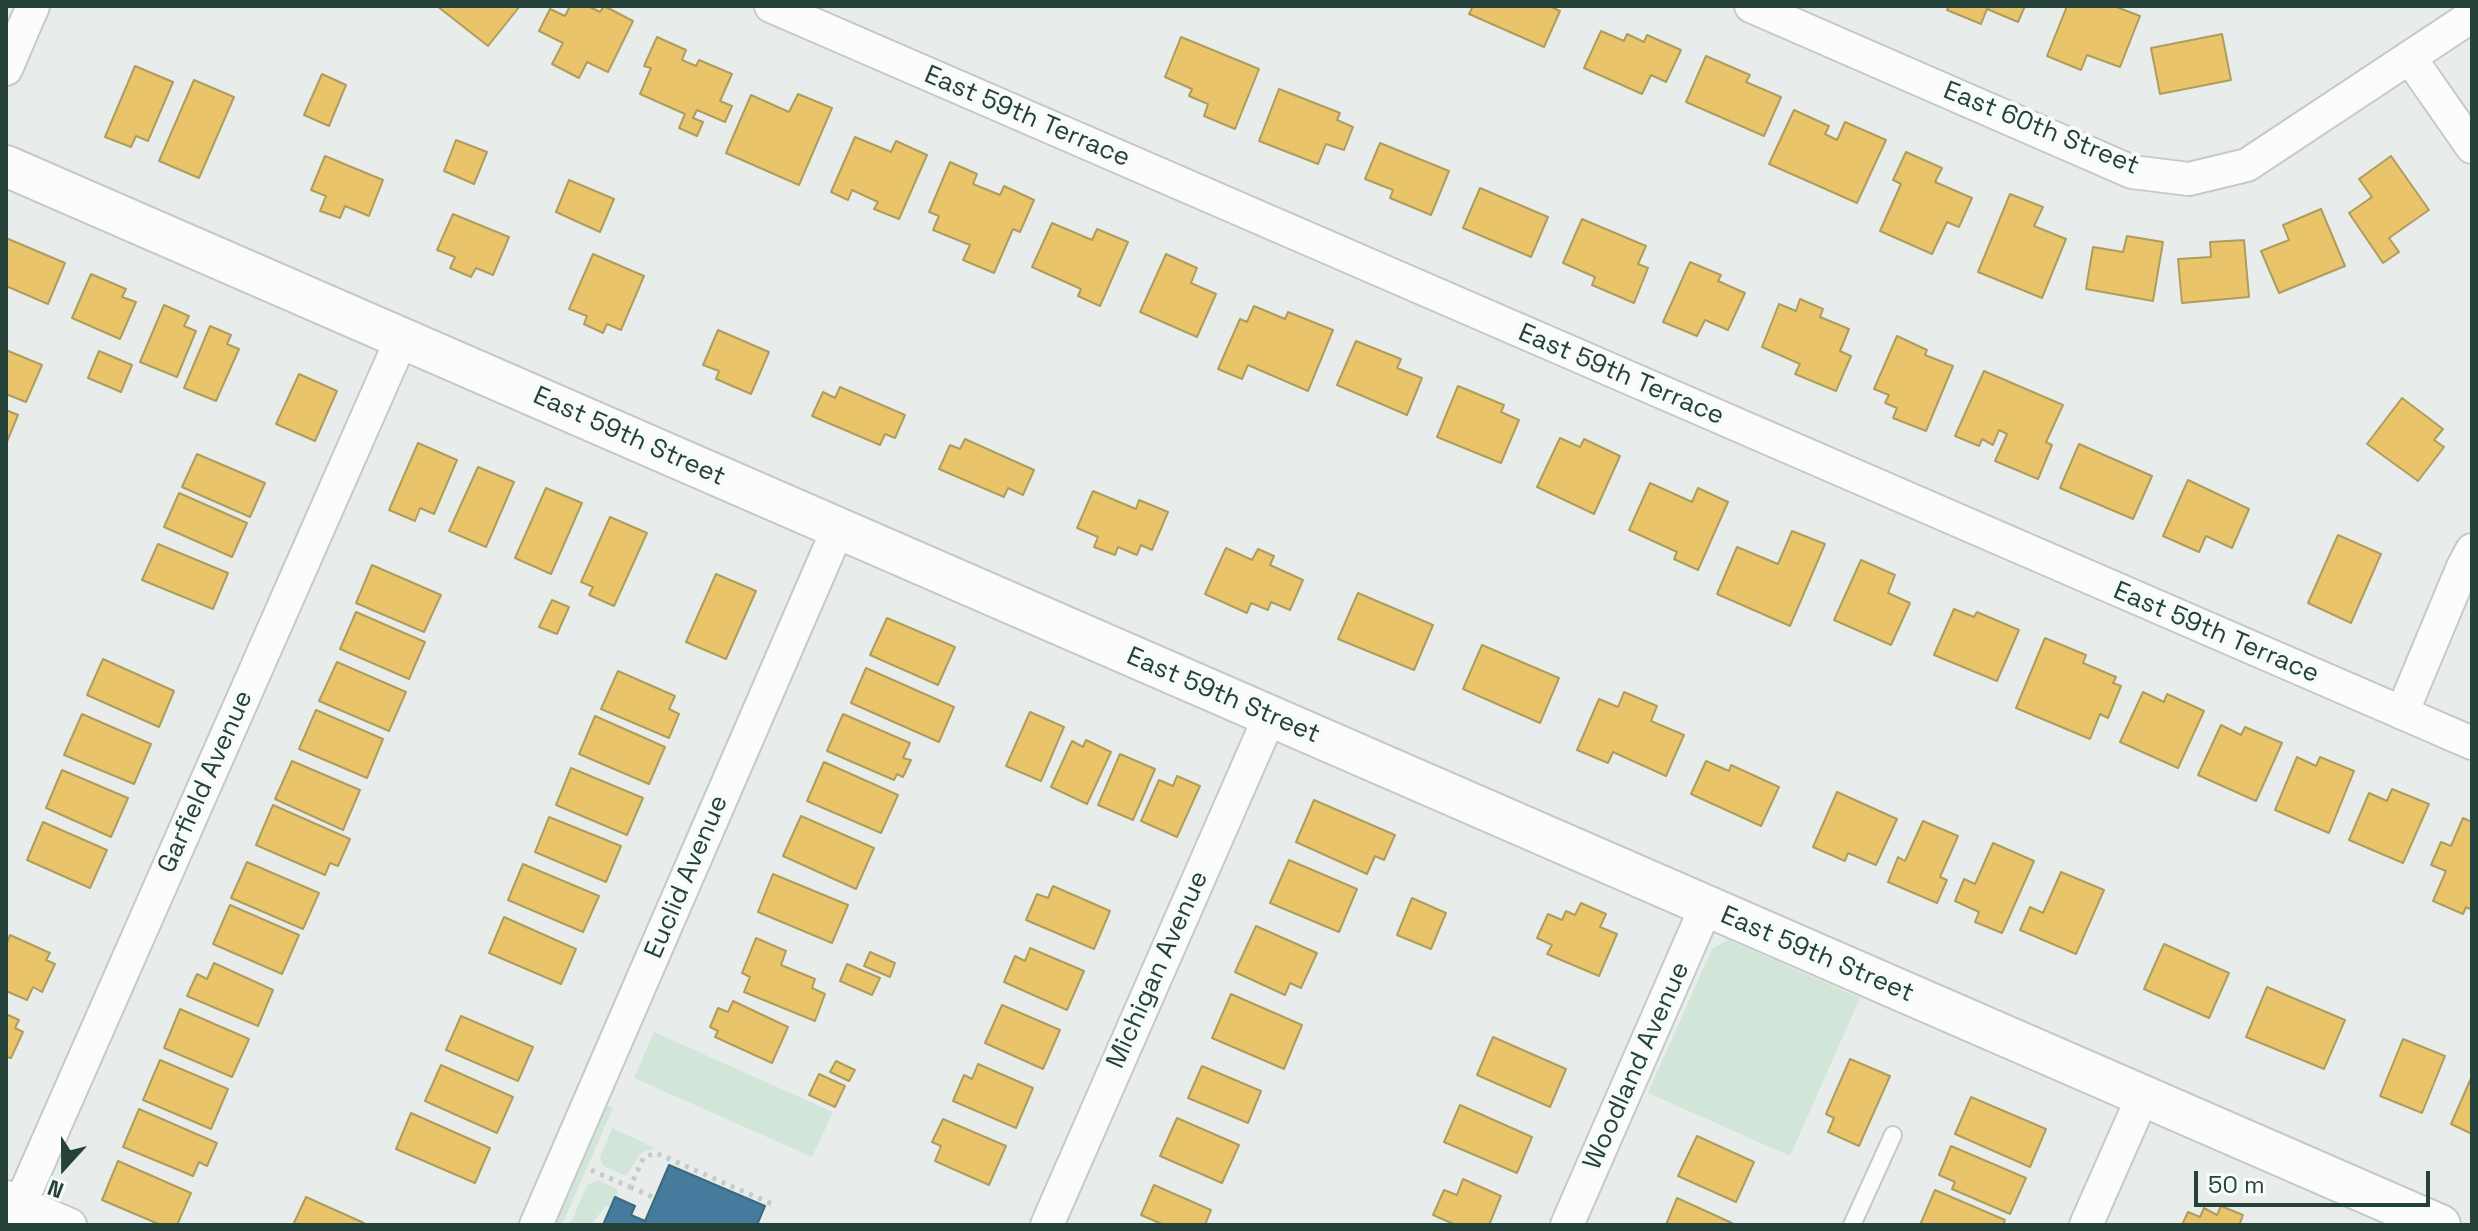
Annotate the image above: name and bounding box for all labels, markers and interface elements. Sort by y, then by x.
street label: East 59th Terrace [919,60,1135,174]
street label: East 60th Street [1939,76,2143,182]
street label: East 59th Terrace [1513,318,1729,432]
street label: East 59th Street [528,381,730,493]
street label: East 59th Terrace [2108,576,2324,690]
street label: East 59th Street [1122,641,1324,751]
street label: Garfield Avenue [152,686,260,878]
street label: Euclid Avenue [639,791,735,963]
street label: Michigan Avenue [1100,866,1216,1074]
street label: East 59th Street [1716,900,1918,1010]
street label: Woodland Avenue [1577,957,1697,1175]
north arrow [24,1127,104,1207]
scale bar [2198,1155,2434,1205]
text: 50 m [2208,1169,2265,1200]
text: N [43,1174,67,1205]

